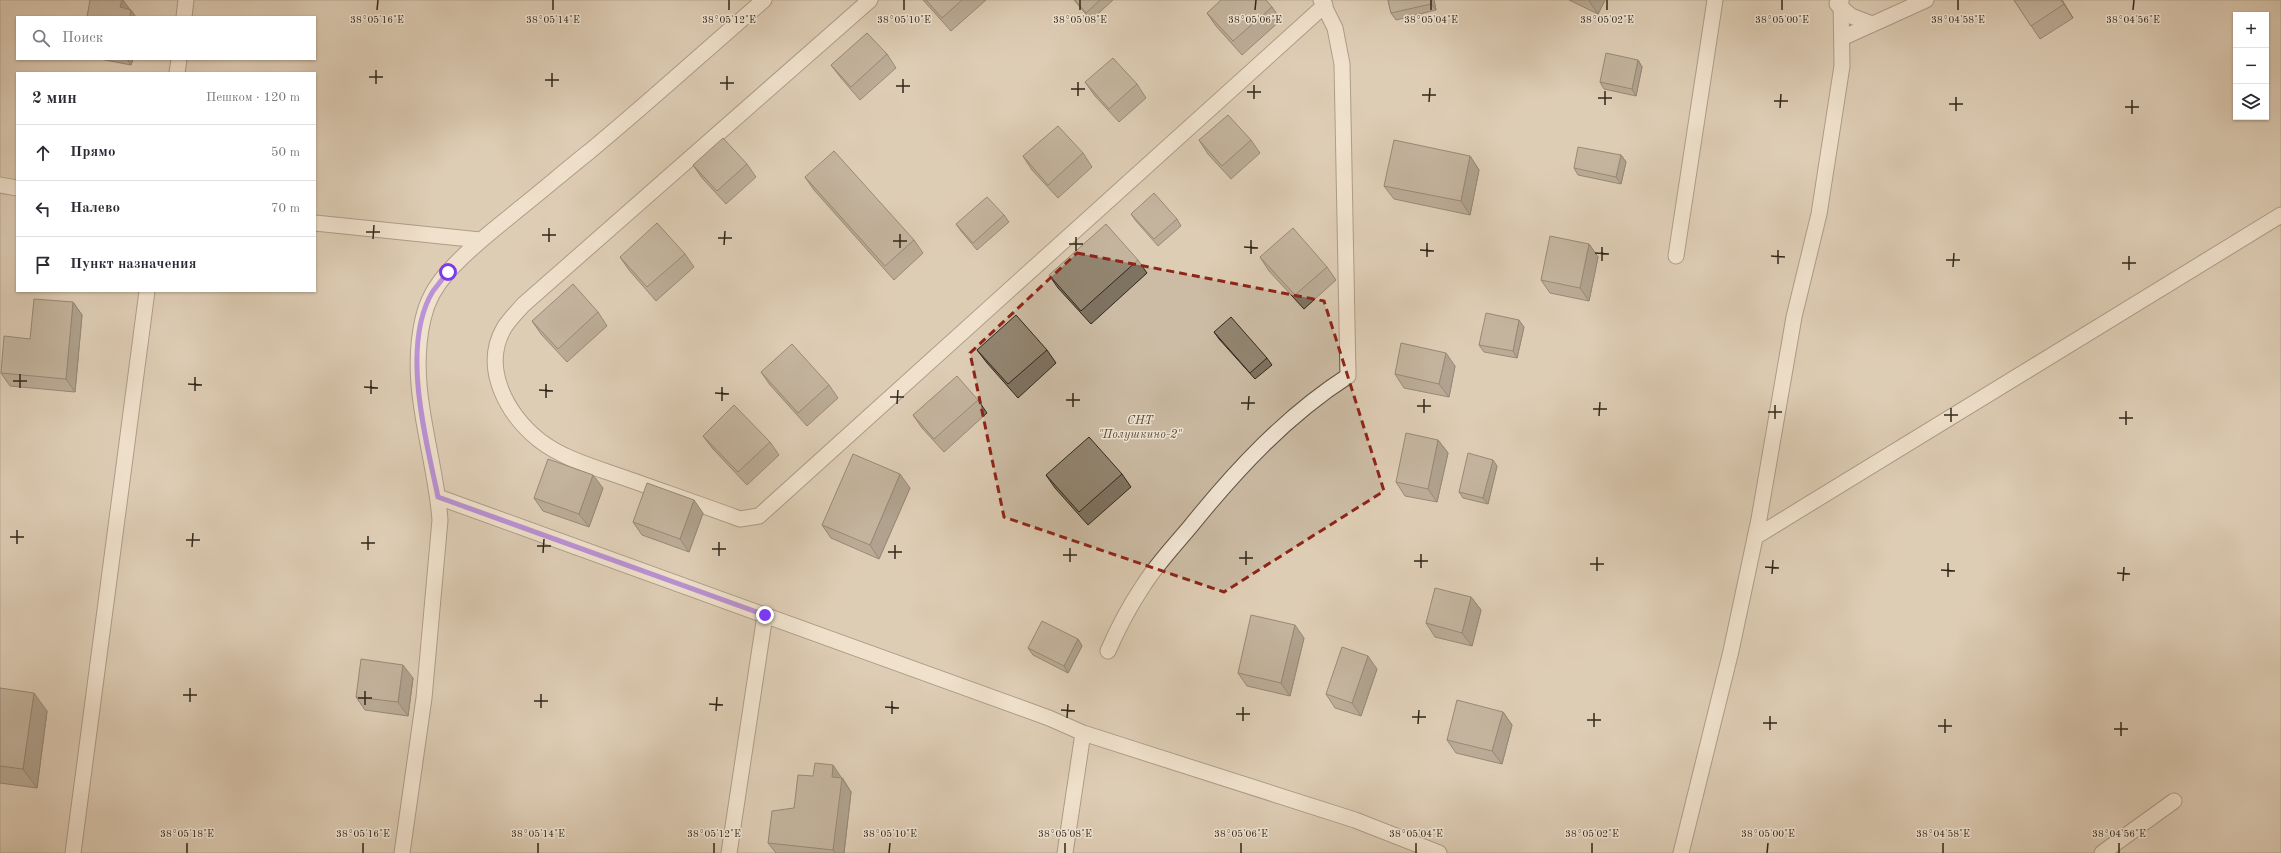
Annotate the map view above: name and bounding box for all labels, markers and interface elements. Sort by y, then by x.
map controls [2233,12,2269,120]
button: + [2233,12,2269,48]
text: 38°05'16"E [350,15,404,25]
text: 38°05'14"E [526,15,580,25]
text: 38°05'12"E [702,15,756,25]
text: 38°05'10"E [877,15,931,25]
text: 38°05'08"E [1053,15,1107,25]
text: 38°05'06"E [1228,15,1282,25]
text: 38°05'04"E [1404,15,1458,25]
text: 38°05'02"E [1580,15,1634,25]
text: 38°05'00"E [1755,15,1809,25]
text: 38°04'58"E [1931,15,1985,25]
text: 38°04'56"E [2106,15,2160,25]
search box [16,16,316,60]
icon: search [30,27,52,49]
text: Поиск [62,31,103,46]
button: − [2233,48,2269,84]
button: layers [2233,84,2269,120]
text: 2 мин [32,90,77,107]
text: Пешком · 120 m [206,91,300,104]
icon: ahead [32,142,54,164]
text: Прямо [70,145,116,160]
text: 50 m [271,146,300,159]
icon: left [32,198,54,220]
text: Налево [70,201,120,216]
text: 70 m [271,202,300,215]
icon: arrive [32,254,54,276]
text: Пункт назначения [70,257,197,272]
route start [439,263,457,281]
park label: СНТ "Полушкино-2" [1098,415,1183,441]
route end [756,606,774,624]
text: 38°05'18"E [160,829,214,839]
text: 38°05'16"E [336,829,390,839]
text: 38°05'14"E [511,829,565,839]
text: 38°05'12"E [687,829,741,839]
text: 38°05'10"E [863,829,917,839]
text: 38°05'08"E [1038,829,1092,839]
text: 38°05'06"E [1214,829,1268,839]
text: 38°05'04"E [1389,829,1443,839]
text: 38°05'02"E [1565,829,1619,839]
text: 38°05'00"E [1741,829,1795,839]
text: 38°04'58"E [1916,829,1970,839]
text: 38°04'56"E [2092,829,2146,839]

